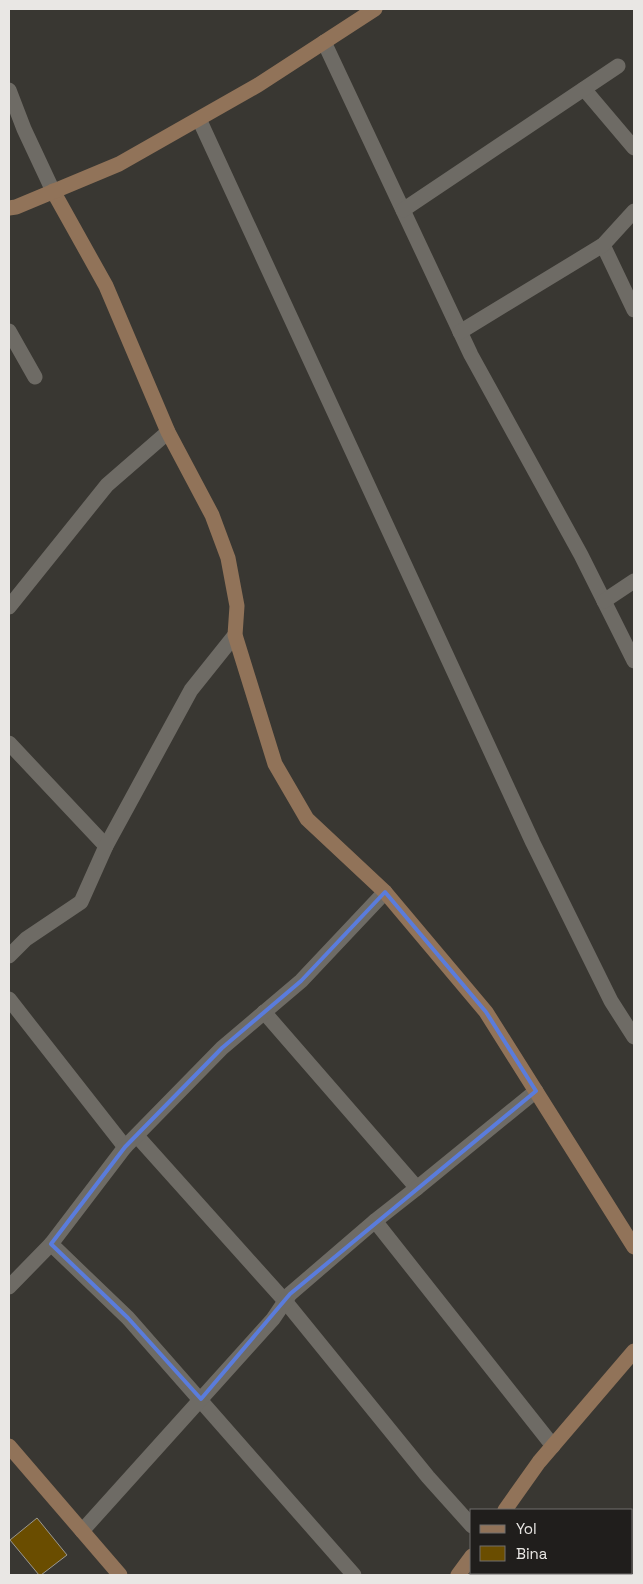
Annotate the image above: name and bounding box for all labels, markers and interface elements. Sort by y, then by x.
legend [470,1509,633,1574]
text: Yol [516,1519,537,1538]
text: Bina [516,1544,548,1563]

